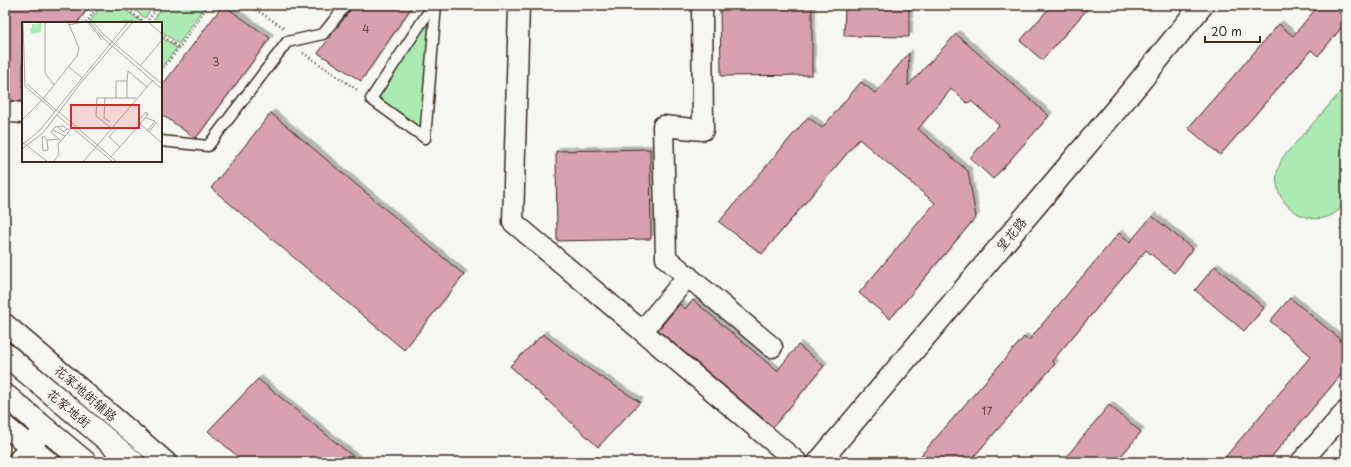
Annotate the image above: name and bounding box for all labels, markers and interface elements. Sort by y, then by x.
scale bar [1205,18,1260,44]
house number: 4 [362,20,370,37]
inset map [22,22,162,162]
text: 20 m [1211,22,1242,40]
house number: 3 [212,53,220,70]
street label: 望花路 [991,213,1030,255]
street label: 花家地街辅路 [51,362,121,424]
street label: 花家地街 [44,385,94,431]
house number: 17 [982,402,993,419]

